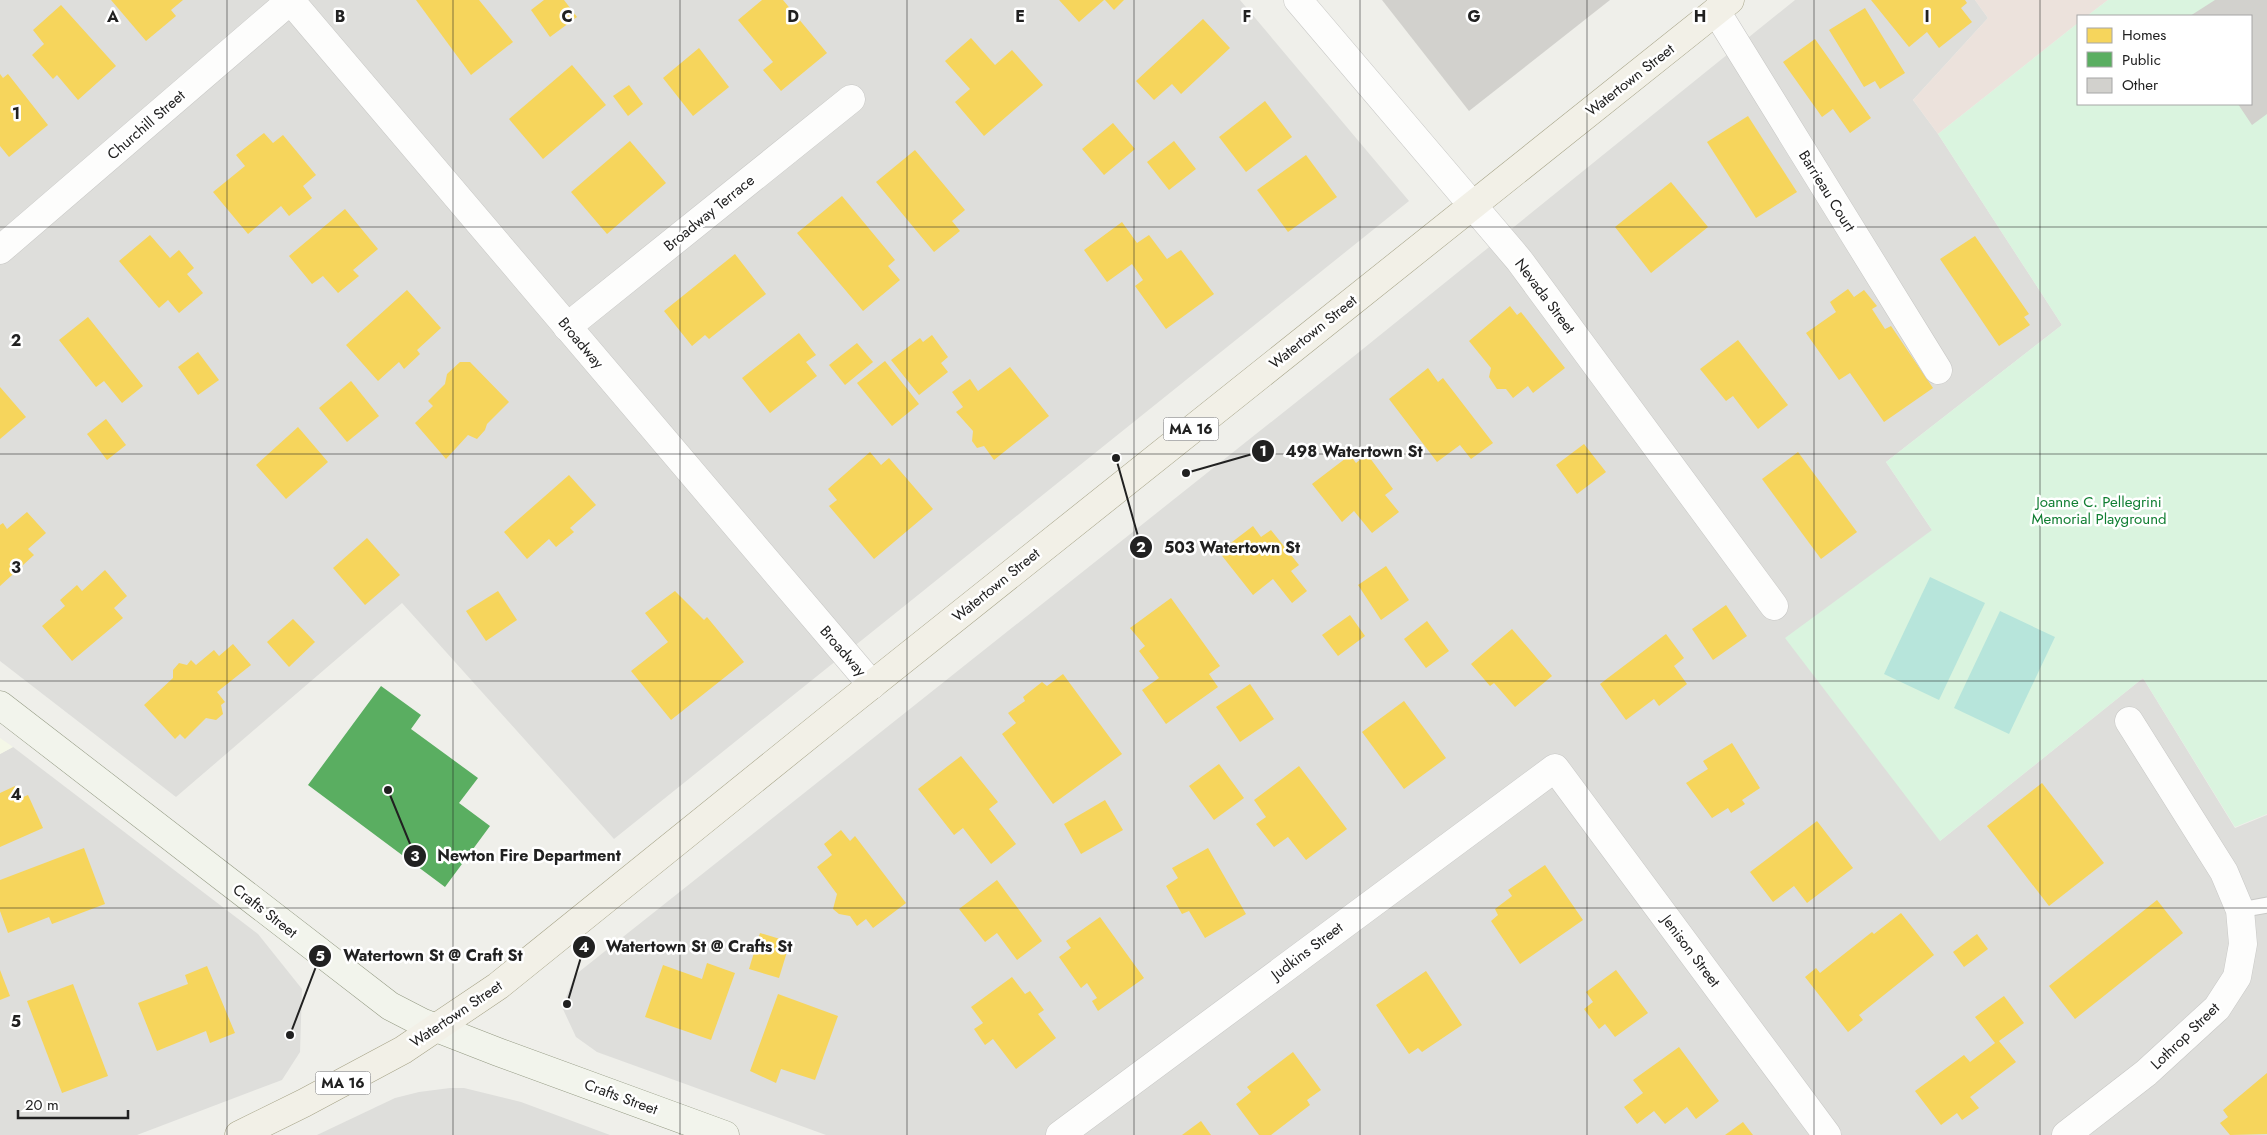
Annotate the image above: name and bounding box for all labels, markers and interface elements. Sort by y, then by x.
text: A [106,5,119,28]
text: B [335,5,345,28]
text: C [561,5,573,28]
text: D [787,5,799,28]
text: E [1015,5,1025,28]
text: F [1243,5,1251,28]
text: G [1467,5,1481,28]
text: H [1694,5,1706,28]
text: I [1924,5,1930,28]
legend [2077,15,2252,105]
text: Homes [2122,24,2166,46]
street label: Watertown Street [1581,38,1679,122]
text: Public [2122,49,2161,71]
text: Other [2122,74,2159,96]
street label: Churchill Street [102,85,190,165]
text: 1 [12,102,20,125]
street label: Barrieau Court [1793,146,1861,236]
street label: Broadway Terrace [659,169,759,257]
street label: Nevada Street [1509,254,1581,338]
street label: Watertown Street [1265,290,1362,374]
street label: Broadway [553,312,609,374]
text: 2 [11,329,21,352]
road number: MA 16 [1164,418,1218,440]
callout: 498 Watertown St [1250,436,1432,467]
text: 1 [1259,440,1267,462]
text: 498 Watertown St [1285,440,1423,463]
park label: Joanne C. Pellegrini Memorial Playground [2031,491,2167,530]
callout: 503 Watertown St [1129,532,1310,563]
text: 2 [1136,536,1146,558]
text: 503 Watertown St [1164,536,1301,559]
street label: Watertown Street [948,543,1045,627]
text: 3 [11,556,21,579]
street label: Broadway [815,621,872,682]
text: 4 [10,783,22,806]
callout: Newton Fire Department [403,840,631,871]
text: Newton Fire Department [437,844,622,867]
text: 3 [410,845,420,867]
street label: Crafts Street [228,879,302,944]
street label: Jenison Street [1655,909,1726,992]
street label: Judkins Street [1265,916,1348,986]
callout: Watertown St @ Crafts St [571,931,803,962]
text: Watertown St @ Crafts St [606,935,793,958]
text: 4 [579,936,589,958]
callout: Watertown St @ Craft St [308,940,532,971]
text: Watertown St @ Craft St [343,944,524,967]
text: 5 [315,945,325,967]
street label: Watertown Street [406,975,507,1053]
street label: Lothrop Street [2146,997,2225,1075]
text: 5 [11,1010,21,1033]
road number: MA 16 [316,1072,370,1094]
street label: Crafts Street [581,1074,661,1121]
scale bar [18,1088,128,1120]
text: 20 m [25,1094,59,1116]

